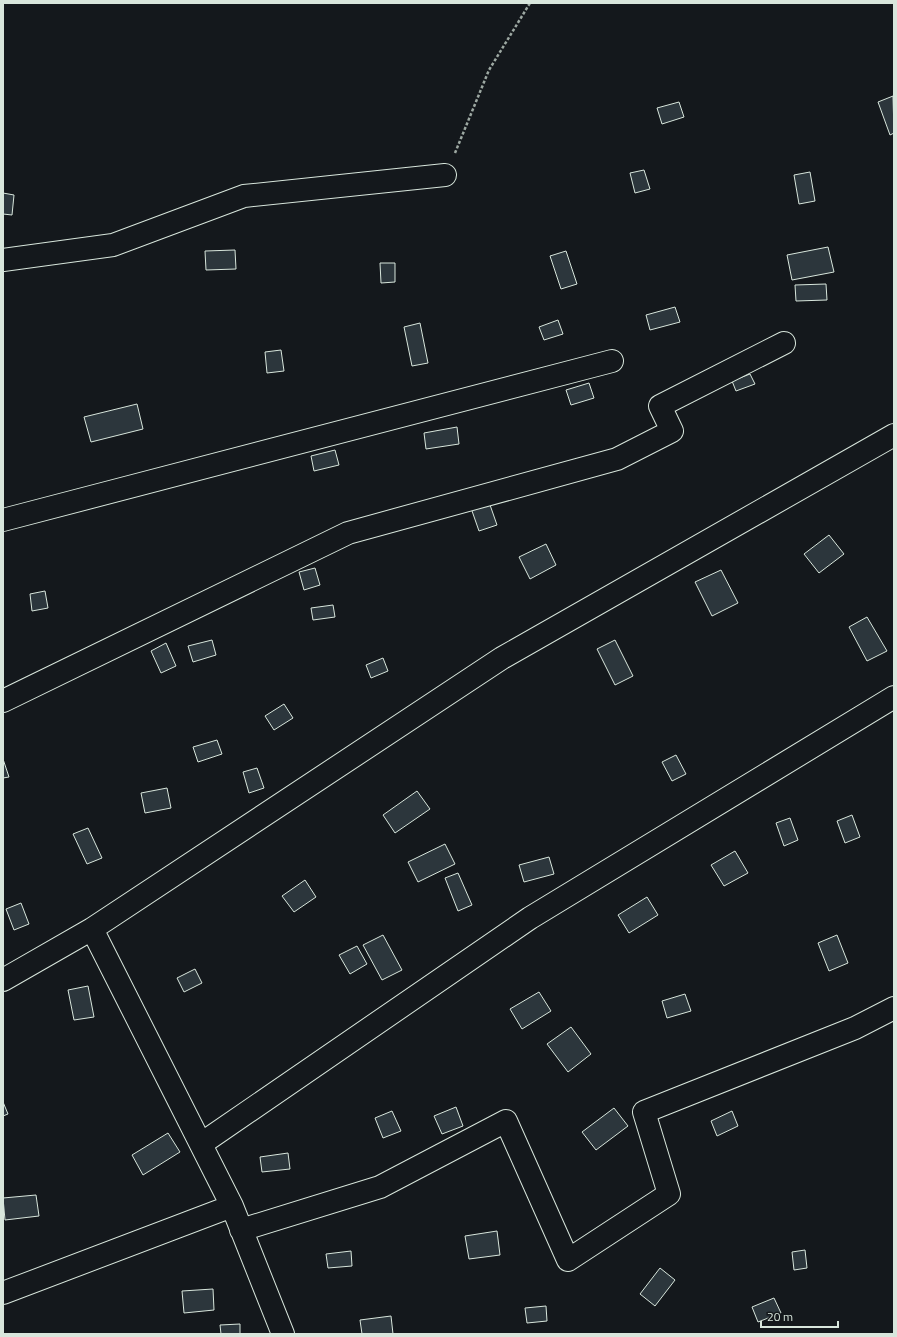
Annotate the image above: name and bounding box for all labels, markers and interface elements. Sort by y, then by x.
scale bar [761,1303,838,1329]
text: 20 m [767,1307,793,1326]

